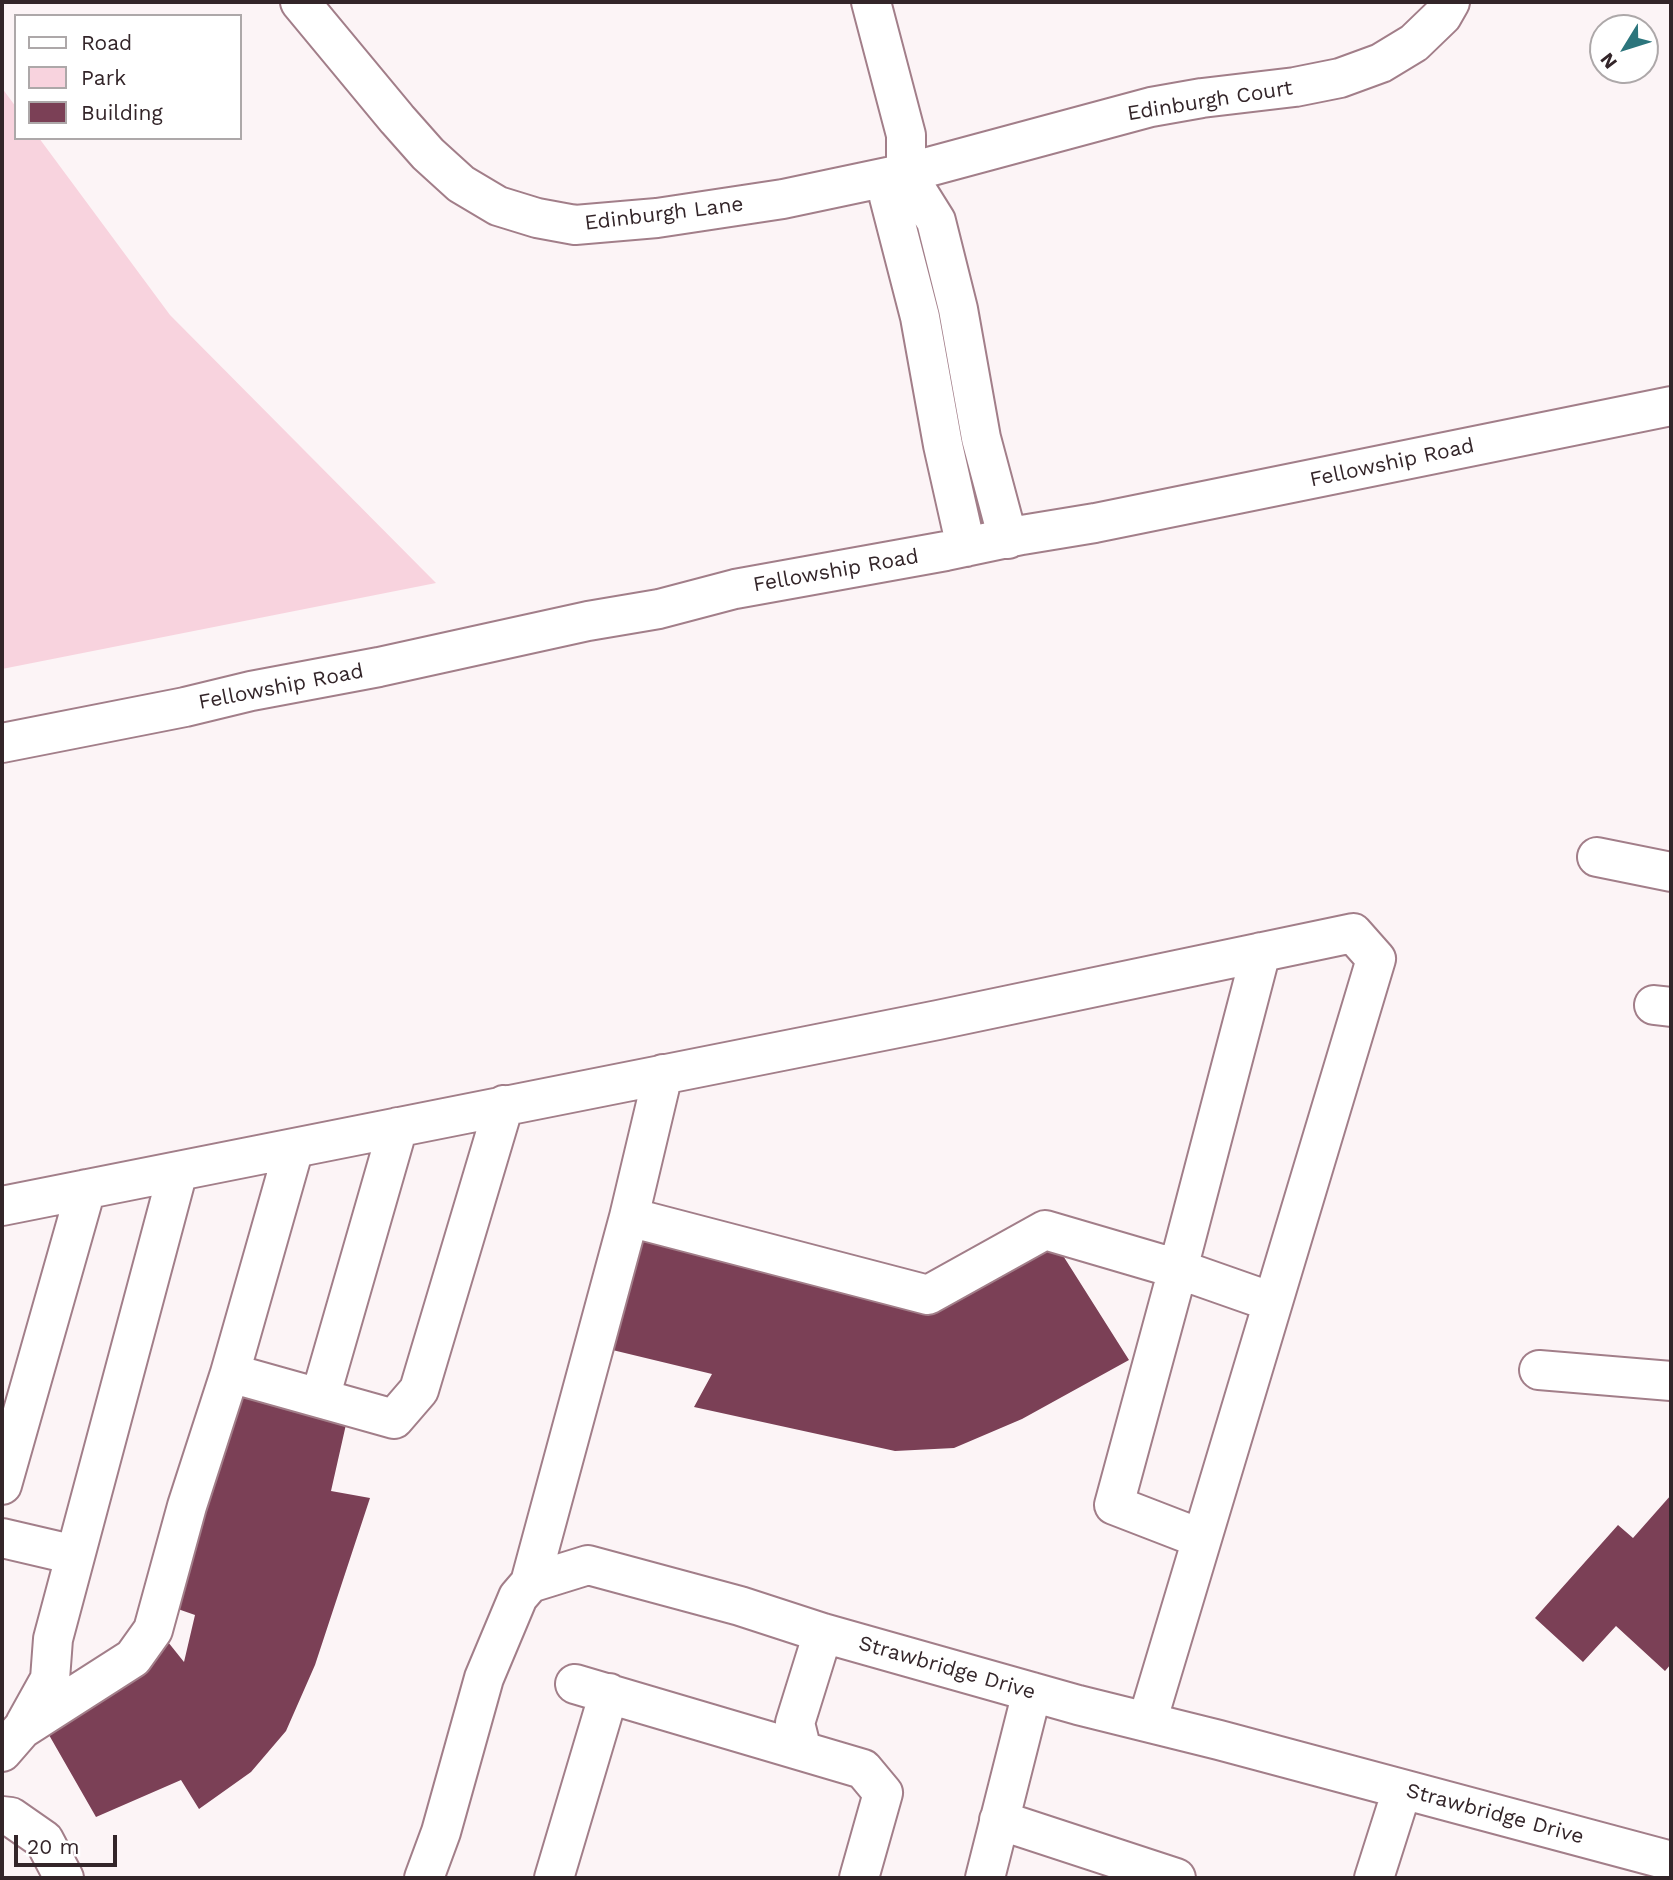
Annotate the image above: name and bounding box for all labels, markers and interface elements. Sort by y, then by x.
legend [14,14,242,140]
north arrow [1589,14,1659,84]
text: Road [81,30,132,55]
text: N [1595,48,1622,74]
text: Park [81,65,126,90]
street label: Edinburgh Court [1126,75,1294,127]
text: Building [81,100,163,125]
street label: Edinburgh Lane [583,192,745,236]
street label: Fellowship Road [1307,433,1477,493]
street label: Fellowship Road [751,544,921,598]
street label: Fellowship Road [196,659,366,715]
street label: Strawbridge Drive [856,1631,1038,1705]
street label: Strawbridge Drive [1403,1778,1587,1850]
scale bar [18,1820,121,1864]
text: 20 m [27,1834,79,1859]

